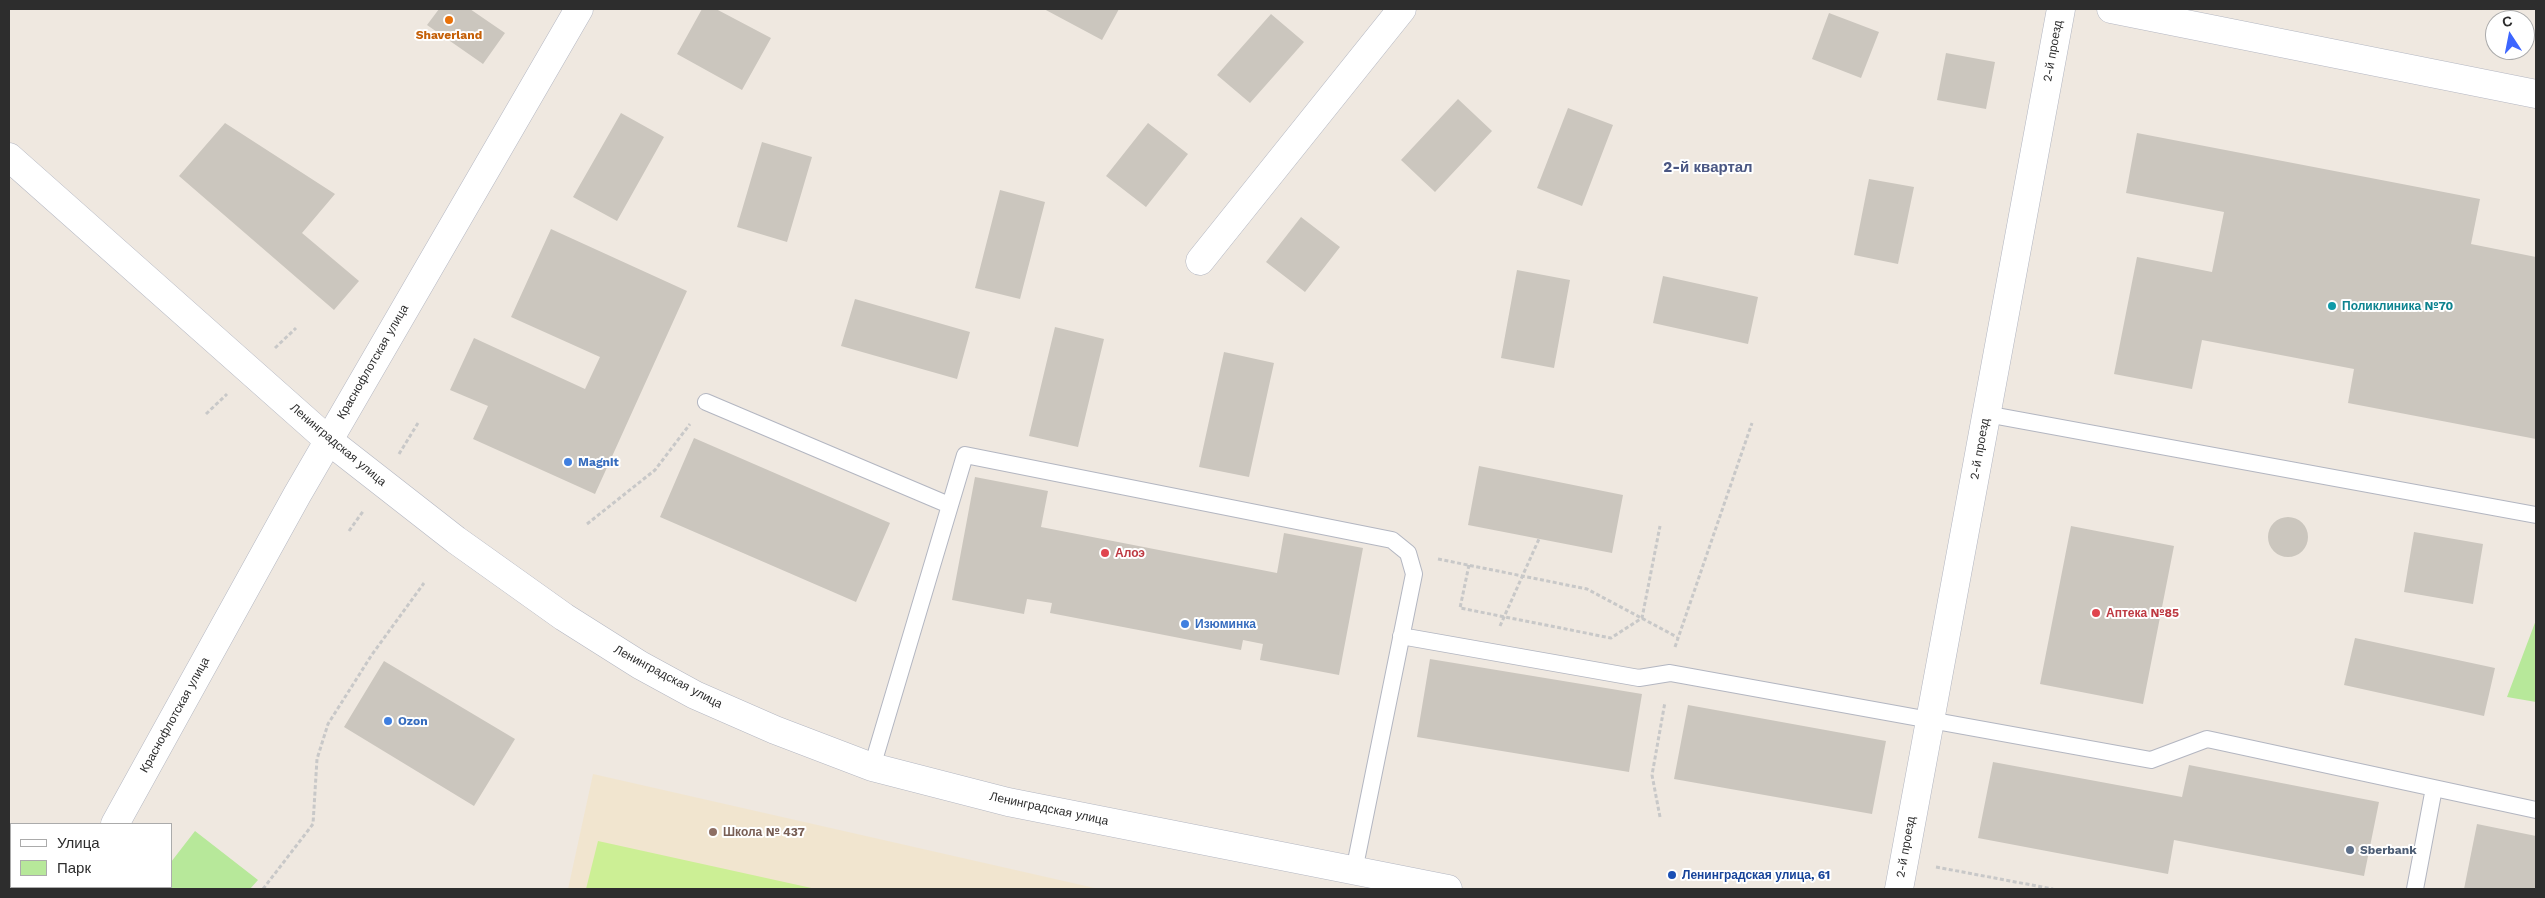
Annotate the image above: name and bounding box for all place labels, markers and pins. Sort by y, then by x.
marker: Shaverland [443,14,455,26]
place label: Shaverland [416,28,482,42]
place label: Поликлиника №70 [2342,299,2453,313]
marker: Поликлиника №70 [2326,300,2338,312]
place label: Magnit [578,455,619,469]
marker: Magnit [562,456,574,468]
place label: Алоэ [1115,546,1145,560]
marker: Алоэ [1099,547,1111,559]
place label: Аптека №85 [2106,606,2179,620]
marker: Аптека №85 [2090,607,2102,619]
place label: Изюминка [1195,617,1256,631]
marker: Изюминка [1179,618,1191,630]
place label: Ozon [398,714,428,728]
marker: Ozon [382,715,394,727]
place label: Школа № 437 [723,825,805,839]
marker: Школа № 437 [707,826,719,838]
place label: Sberbank [2360,843,2417,857]
marker: Sberbank [2344,844,2356,856]
place label: Ленинградская улица, 61 [1682,868,1830,882]
marker: Ленинградская улица, 61 [1666,869,1678,881]

